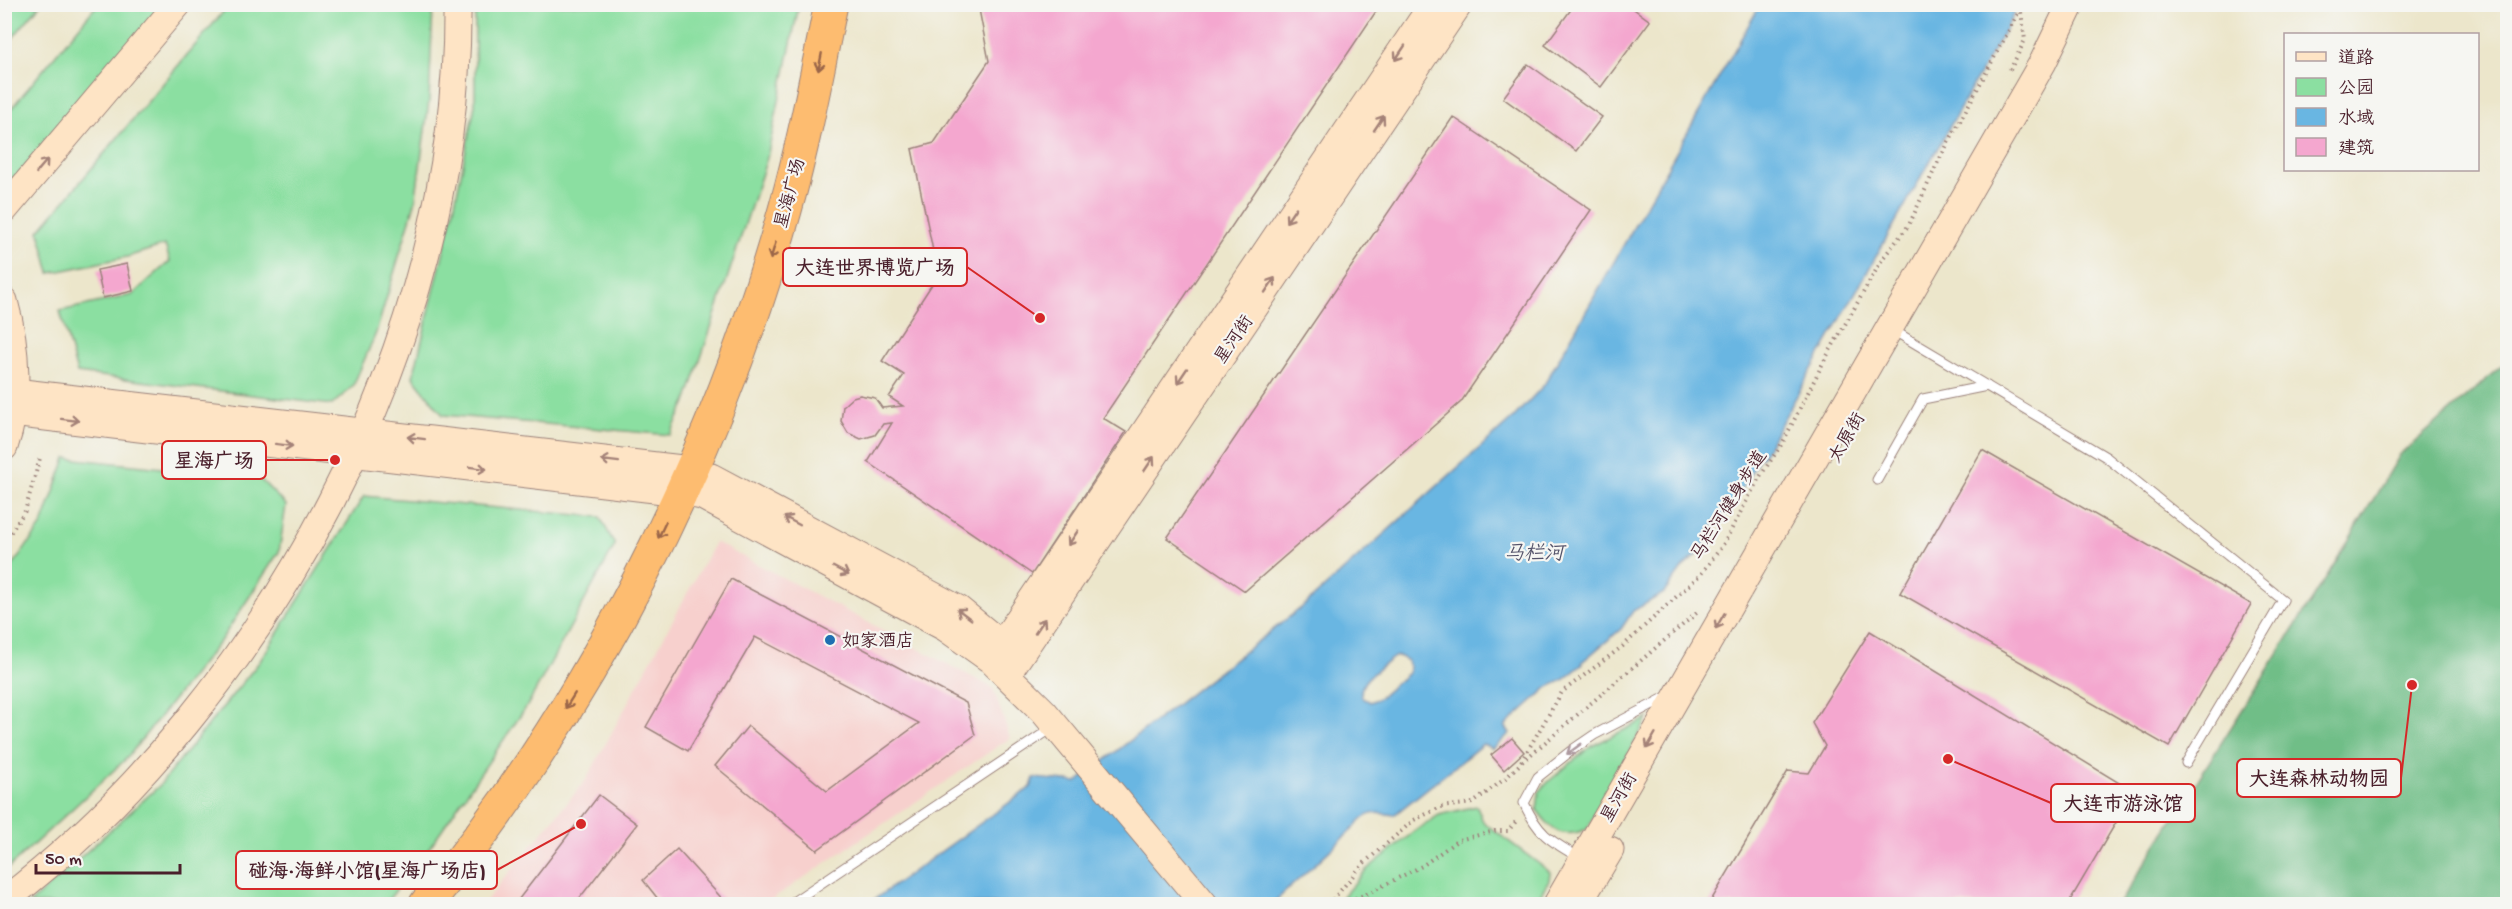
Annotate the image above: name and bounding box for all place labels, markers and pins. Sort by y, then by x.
callout: 大连世界博览广场 [783,248,967,286]
callout: 星海广场 [162,441,266,479]
place label: 如家酒店 [842,631,914,653]
marker: 如家酒店 [823,633,837,647]
callout: 大连森林动物园 [2237,759,2401,797]
callout: 大连市游泳馆 [2051,784,2195,822]
callout: 碰海·海鲜小馆(星海广场店) [236,851,497,889]

